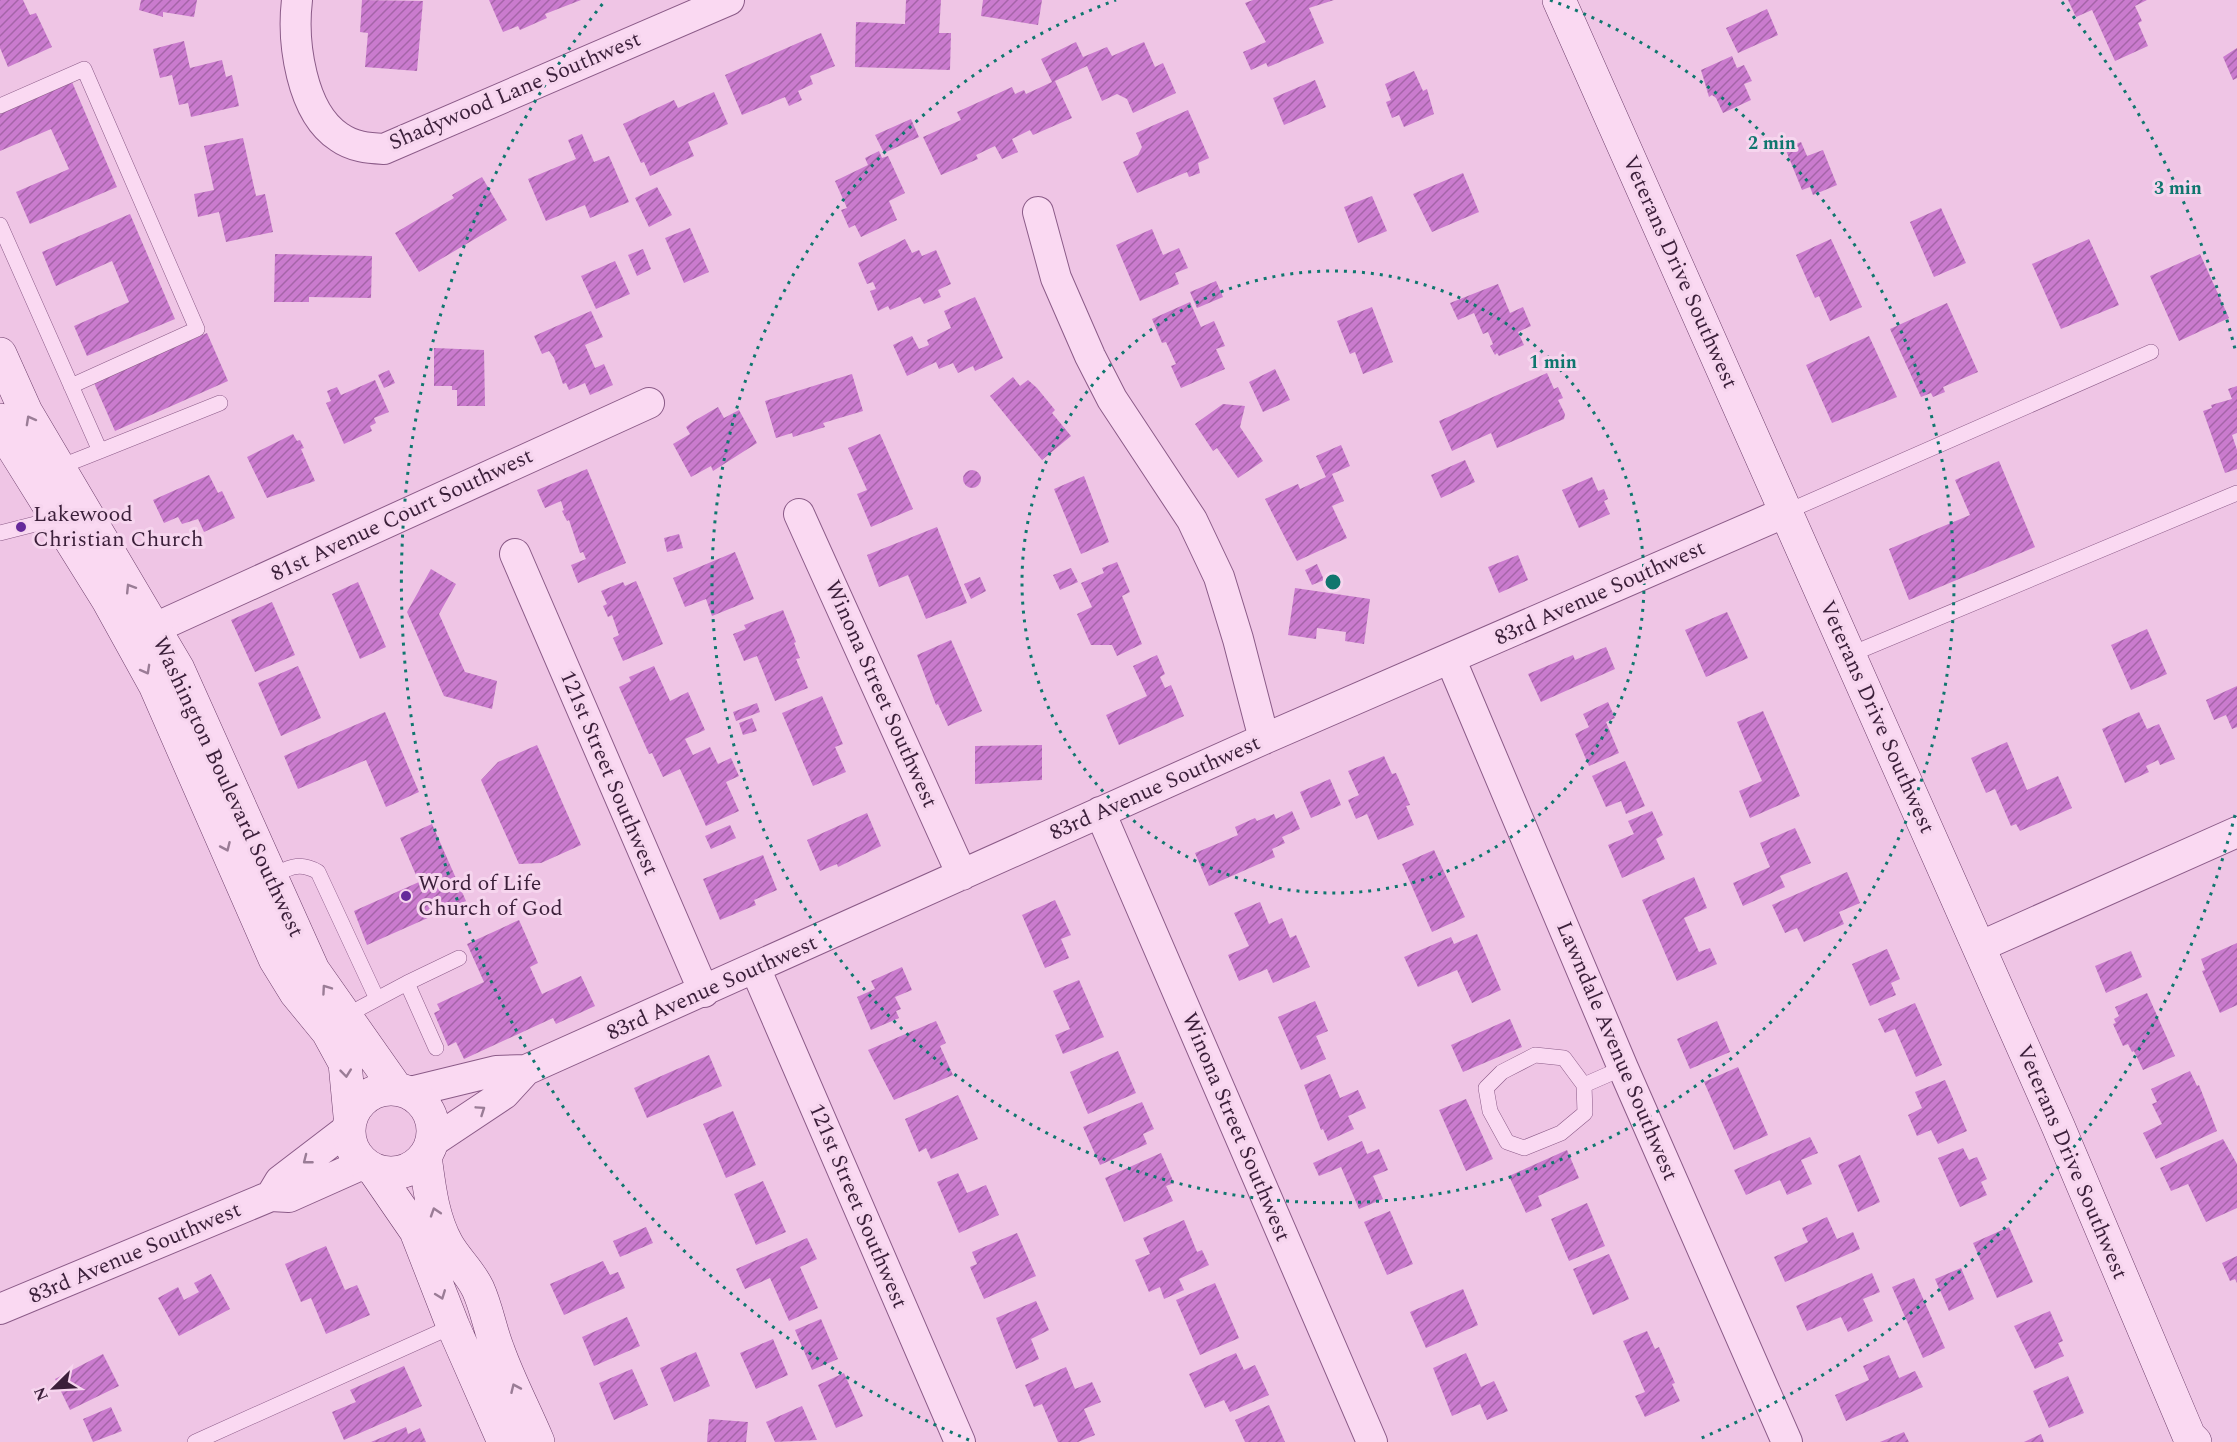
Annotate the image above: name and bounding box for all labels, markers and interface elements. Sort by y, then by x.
street label: Shadywood Lane Southwest [384,23,646,159]
text: 2 min [1748,130,1796,157]
street label: Veterans Drive Southwest [1614,150,1746,394]
text: 3 min [2154,175,2202,202]
text: 1 min [1529,349,1577,376]
one-way arrow [26,416,37,426]
street label: 81st Avenue Court Southwest [265,440,539,590]
place label: Lakewood Christian Church [33,498,204,556]
marker: Lakewood Christian Church [14,520,28,534]
street label: 83rd Avenue Southwest [1489,532,1711,654]
centre of rings [1323,572,1343,592]
street label: Winona Street Southwest [816,575,946,813]
one-way arrow [125,584,137,594]
street label: Veterans Drive Southwest [1811,595,1943,839]
street label: Washington Boulevard Southwest [144,631,312,943]
one-way arrow [139,663,150,674]
street label: 121st Street Southwest [551,665,667,881]
street label: 83rd Avenue Southwest [1044,727,1266,849]
one-way arrow [219,841,231,852]
place label: Word of Life Church of God [418,867,563,925]
marker: Word of Life Church of God [399,889,413,903]
street label: Lawndale Avenue Southwest [1547,916,1687,1186]
street label: 83rd Avenue Southwest [601,927,823,1049]
one-way arrow [322,984,333,995]
street label: Winona Street Southwest [1173,1007,1299,1247]
street label: Veterans Drive Southwest [2008,1039,2137,1285]
one-way arrow [339,1069,352,1078]
street label: 121st Street Southwest [800,1098,916,1314]
one-way arrow [474,1106,485,1117]
one-way arrow [303,1153,314,1164]
street label: 83rd Avenue Southwest [24,1193,246,1313]
one-way arrow [430,1207,442,1218]
one-way arrow [434,1289,446,1300]
north arrow [24,1358,84,1418]
text: N [28,1383,55,1405]
one-way arrow [510,1384,522,1395]

